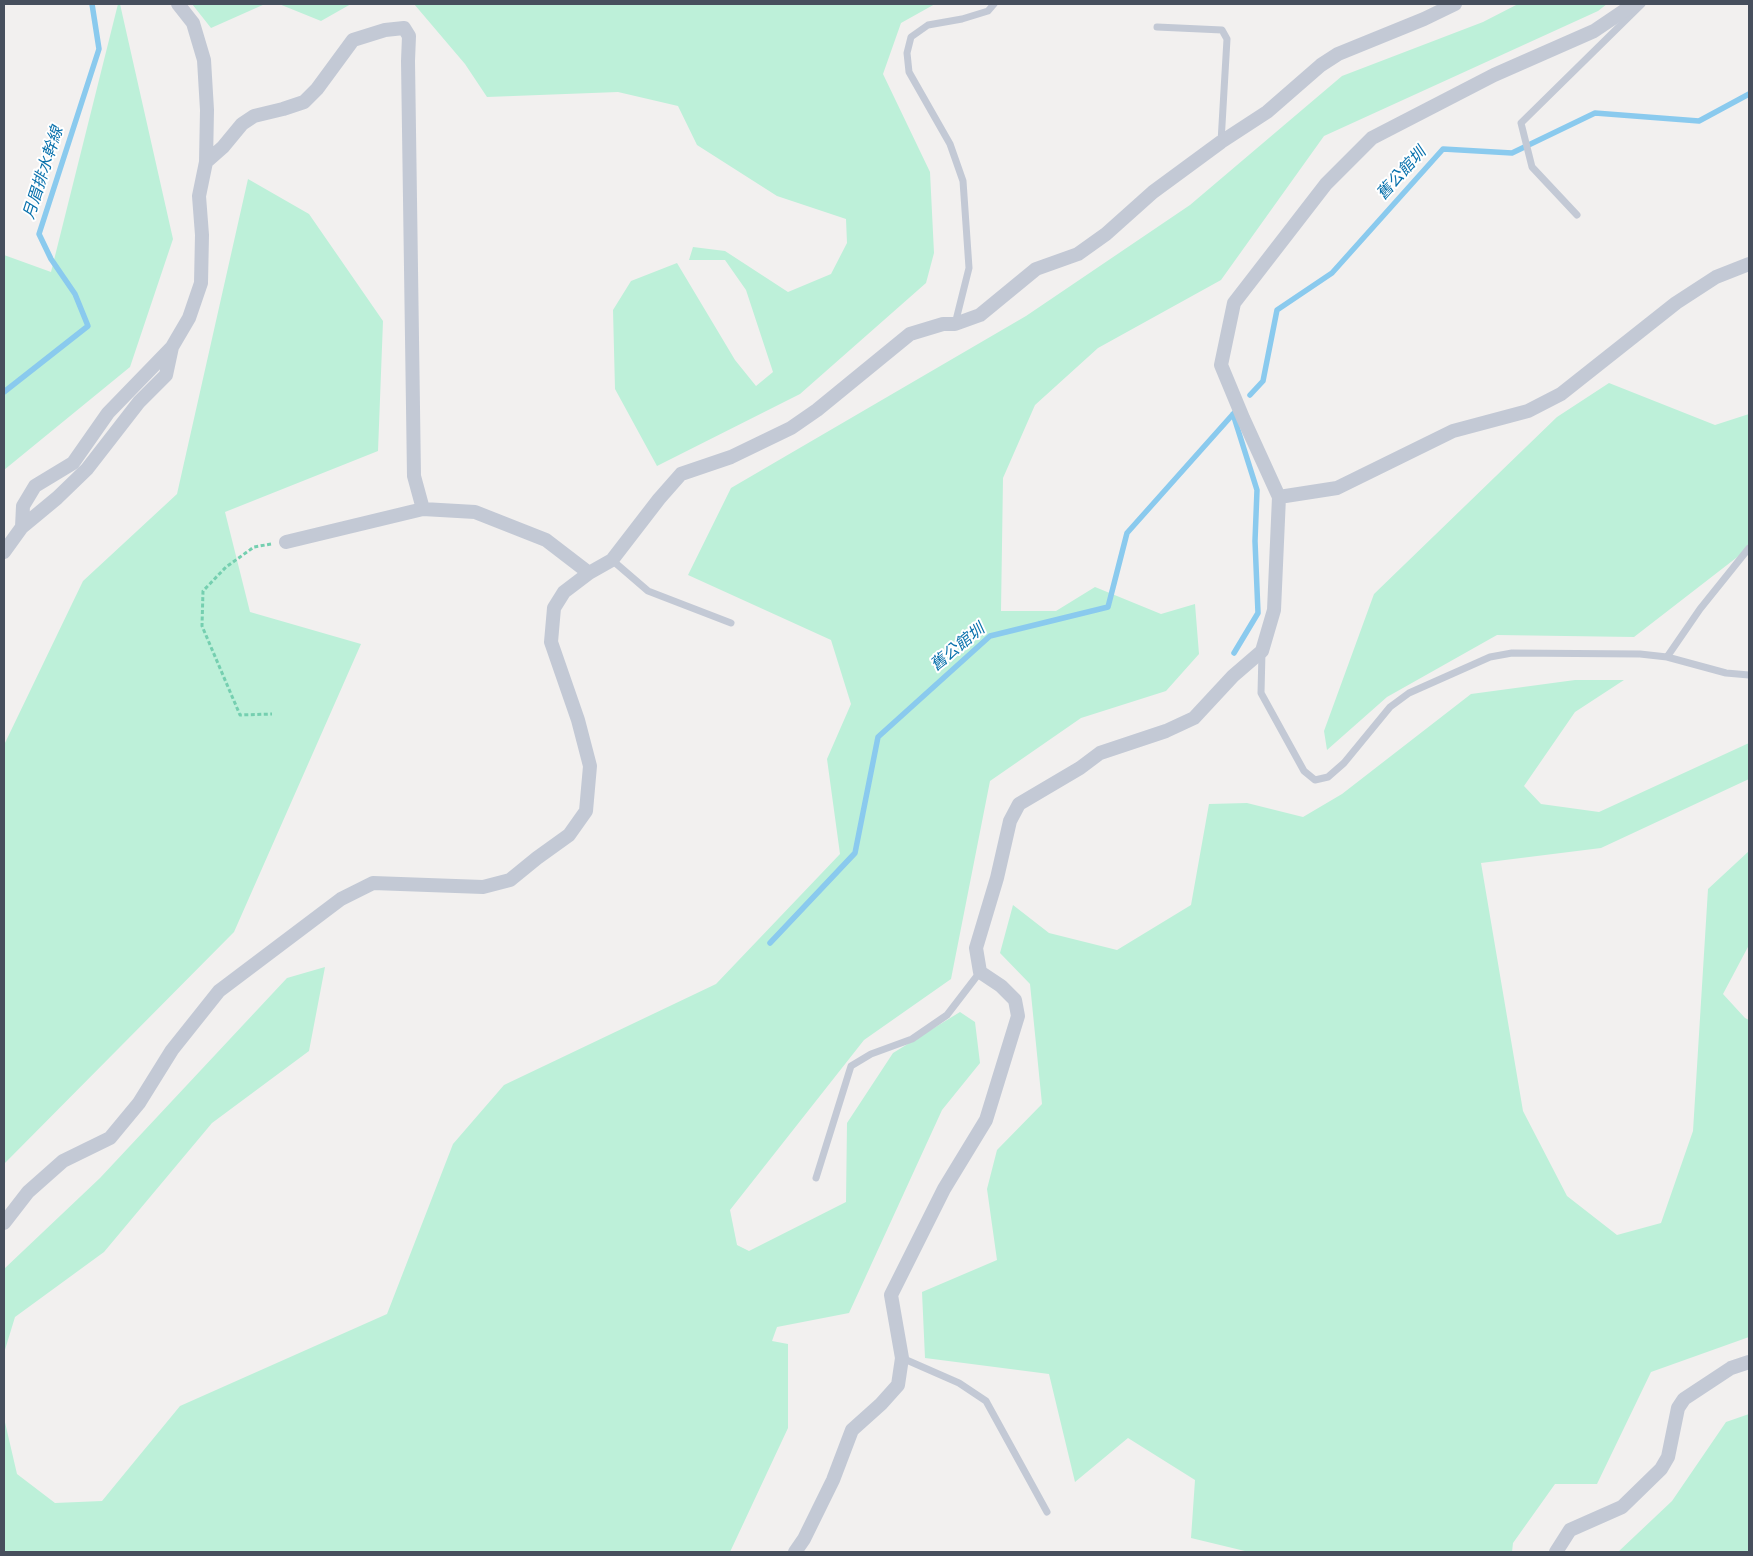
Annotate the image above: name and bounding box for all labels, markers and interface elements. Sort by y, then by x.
water label: 月眉排水幹線 [20,124,68,222]
water label: 舊公館圳 [1373,144,1431,204]
water label: 舊公館圳 [927,620,989,676]

